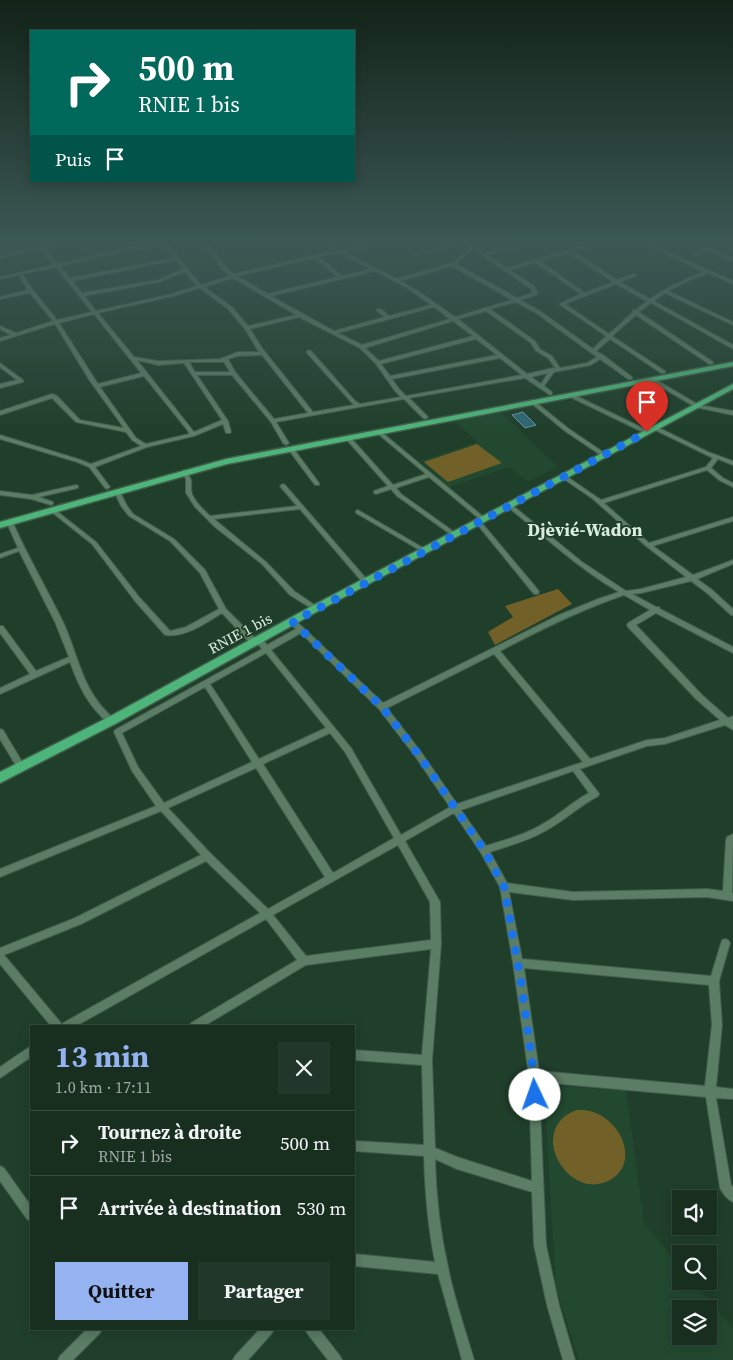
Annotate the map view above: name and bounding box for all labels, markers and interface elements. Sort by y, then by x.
text: 500 m [138,44,234,92]
icon: right [55,50,120,115]
text: RNIE 1 bis [138,89,240,119]
icon: arrive [101,145,129,173]
text: Puis [55,146,91,172]
pin [626,381,668,432]
icon: arrive [633,388,661,416]
district label: Djèvié-Wadon [527,517,643,542]
street label: RNIE 1 bis [204,607,276,659]
text: 13 min [55,1036,149,1077]
button: close [278,1042,330,1094]
position arrow [508,1068,560,1120]
text: 1.0 km · 17:11 [55,1076,152,1098]
text: Tournez à droite [98,1119,241,1145]
icon: right [55,1129,83,1157]
text: 500 m [280,1130,330,1156]
text: RNIE 1 bis [98,1145,172,1167]
map controls [672,1190,717,1345]
button: sound [672,1190,717,1235]
icon: arrive [55,1194,83,1222]
text: Arrivée à destination [98,1195,281,1221]
text: 530 m [296,1195,346,1221]
button: search [672,1245,717,1290]
button: Quitter [55,1262,188,1320]
button: Partager [198,1262,330,1320]
button: layers [672,1300,717,1345]

